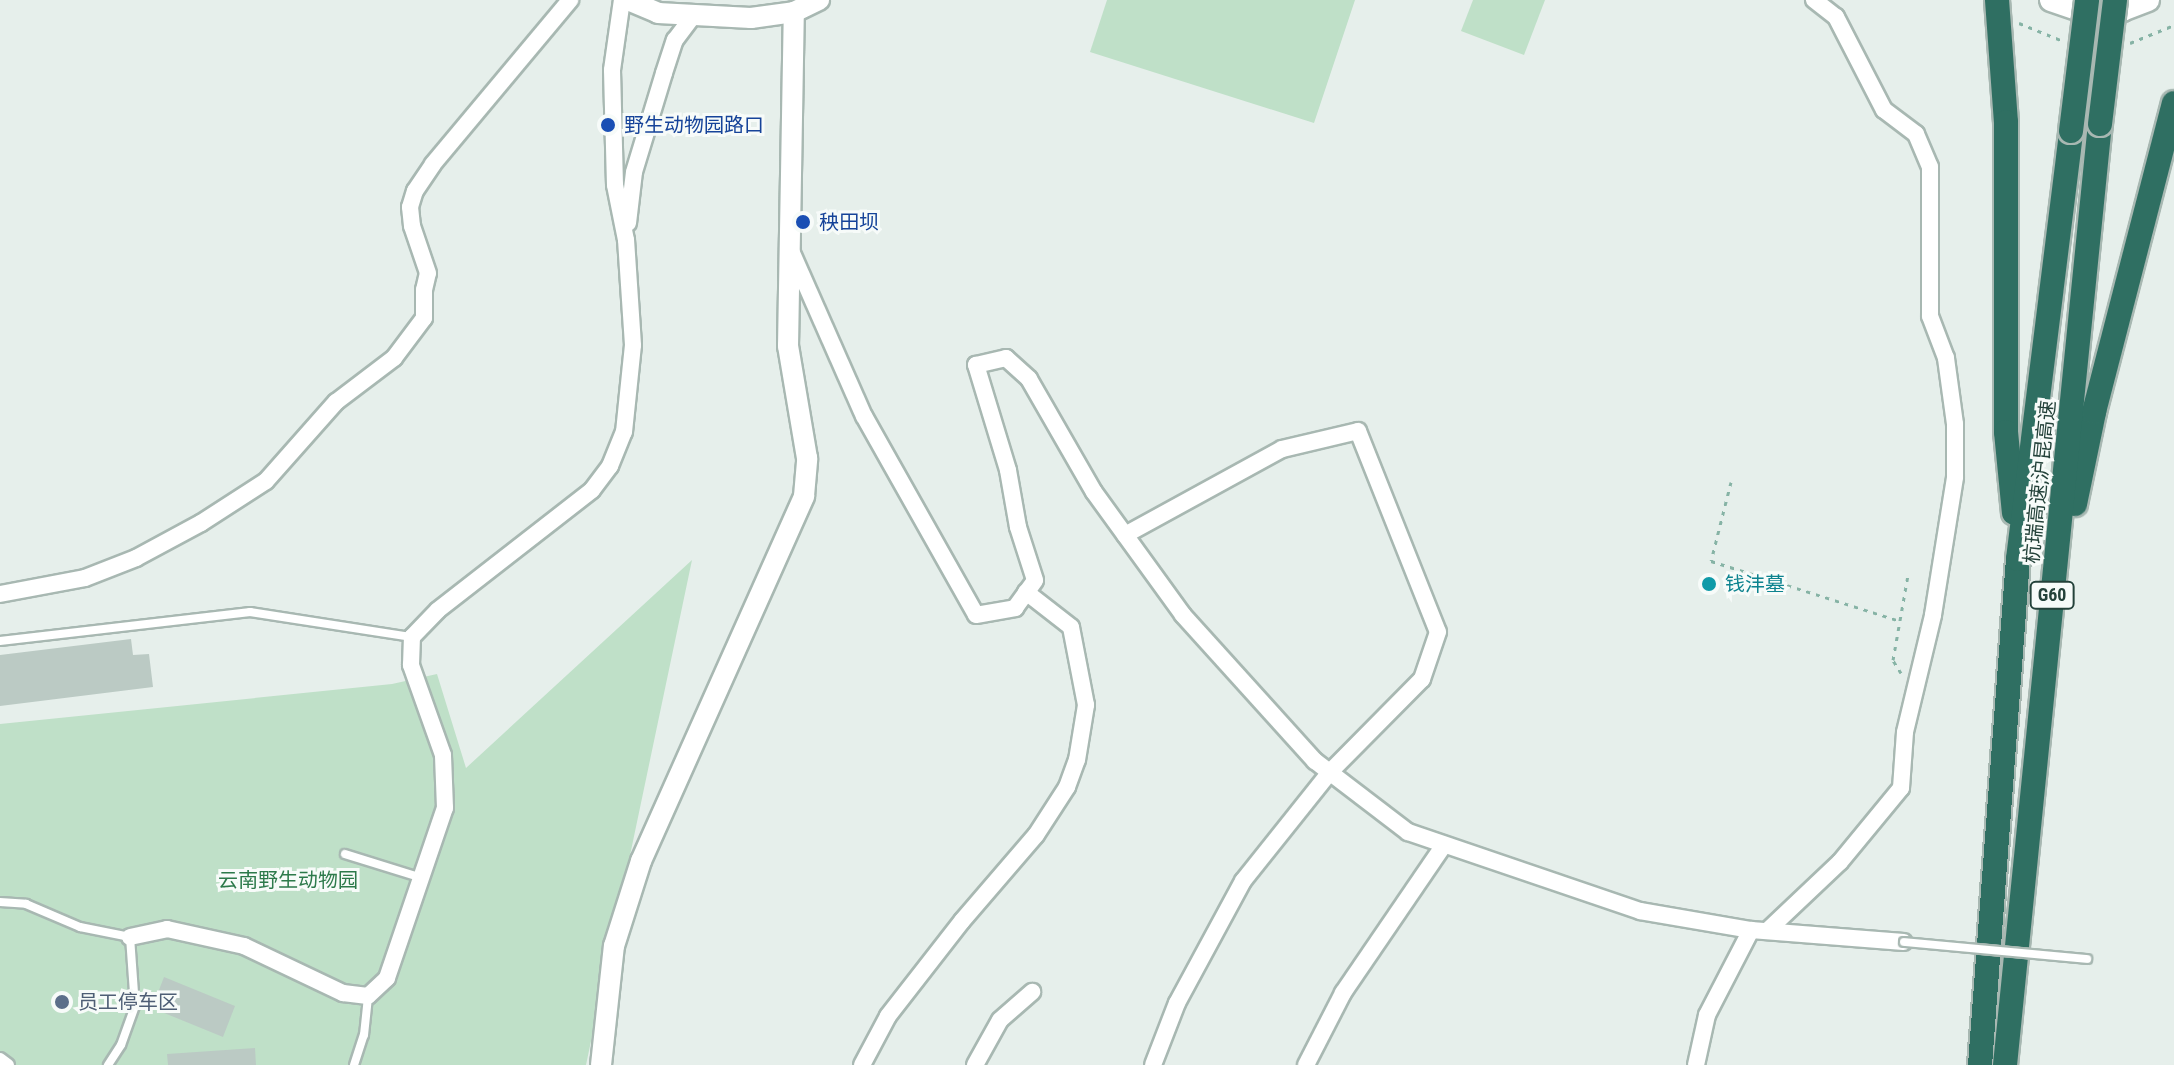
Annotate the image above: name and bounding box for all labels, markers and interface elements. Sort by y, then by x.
place label: 野生动物园路口 [624,113,764,137]
marker: 野生动物园路口 [599,116,617,134]
place label: 秧田坝 [819,210,879,234]
marker: 秧田坝 [794,213,812,231]
street label: 杭瑞高速;沪昆高速 [2019,399,2061,565]
place label: 钱沣墓 [1725,572,1785,596]
marker: 钱沣墓 [1700,575,1718,593]
road number: G60 [2028,581,2076,609]
park label: 云南野生动物园 [218,868,358,892]
place label: 员工停车区 [78,990,178,1014]
marker: 员工停车区 [53,993,71,1011]

